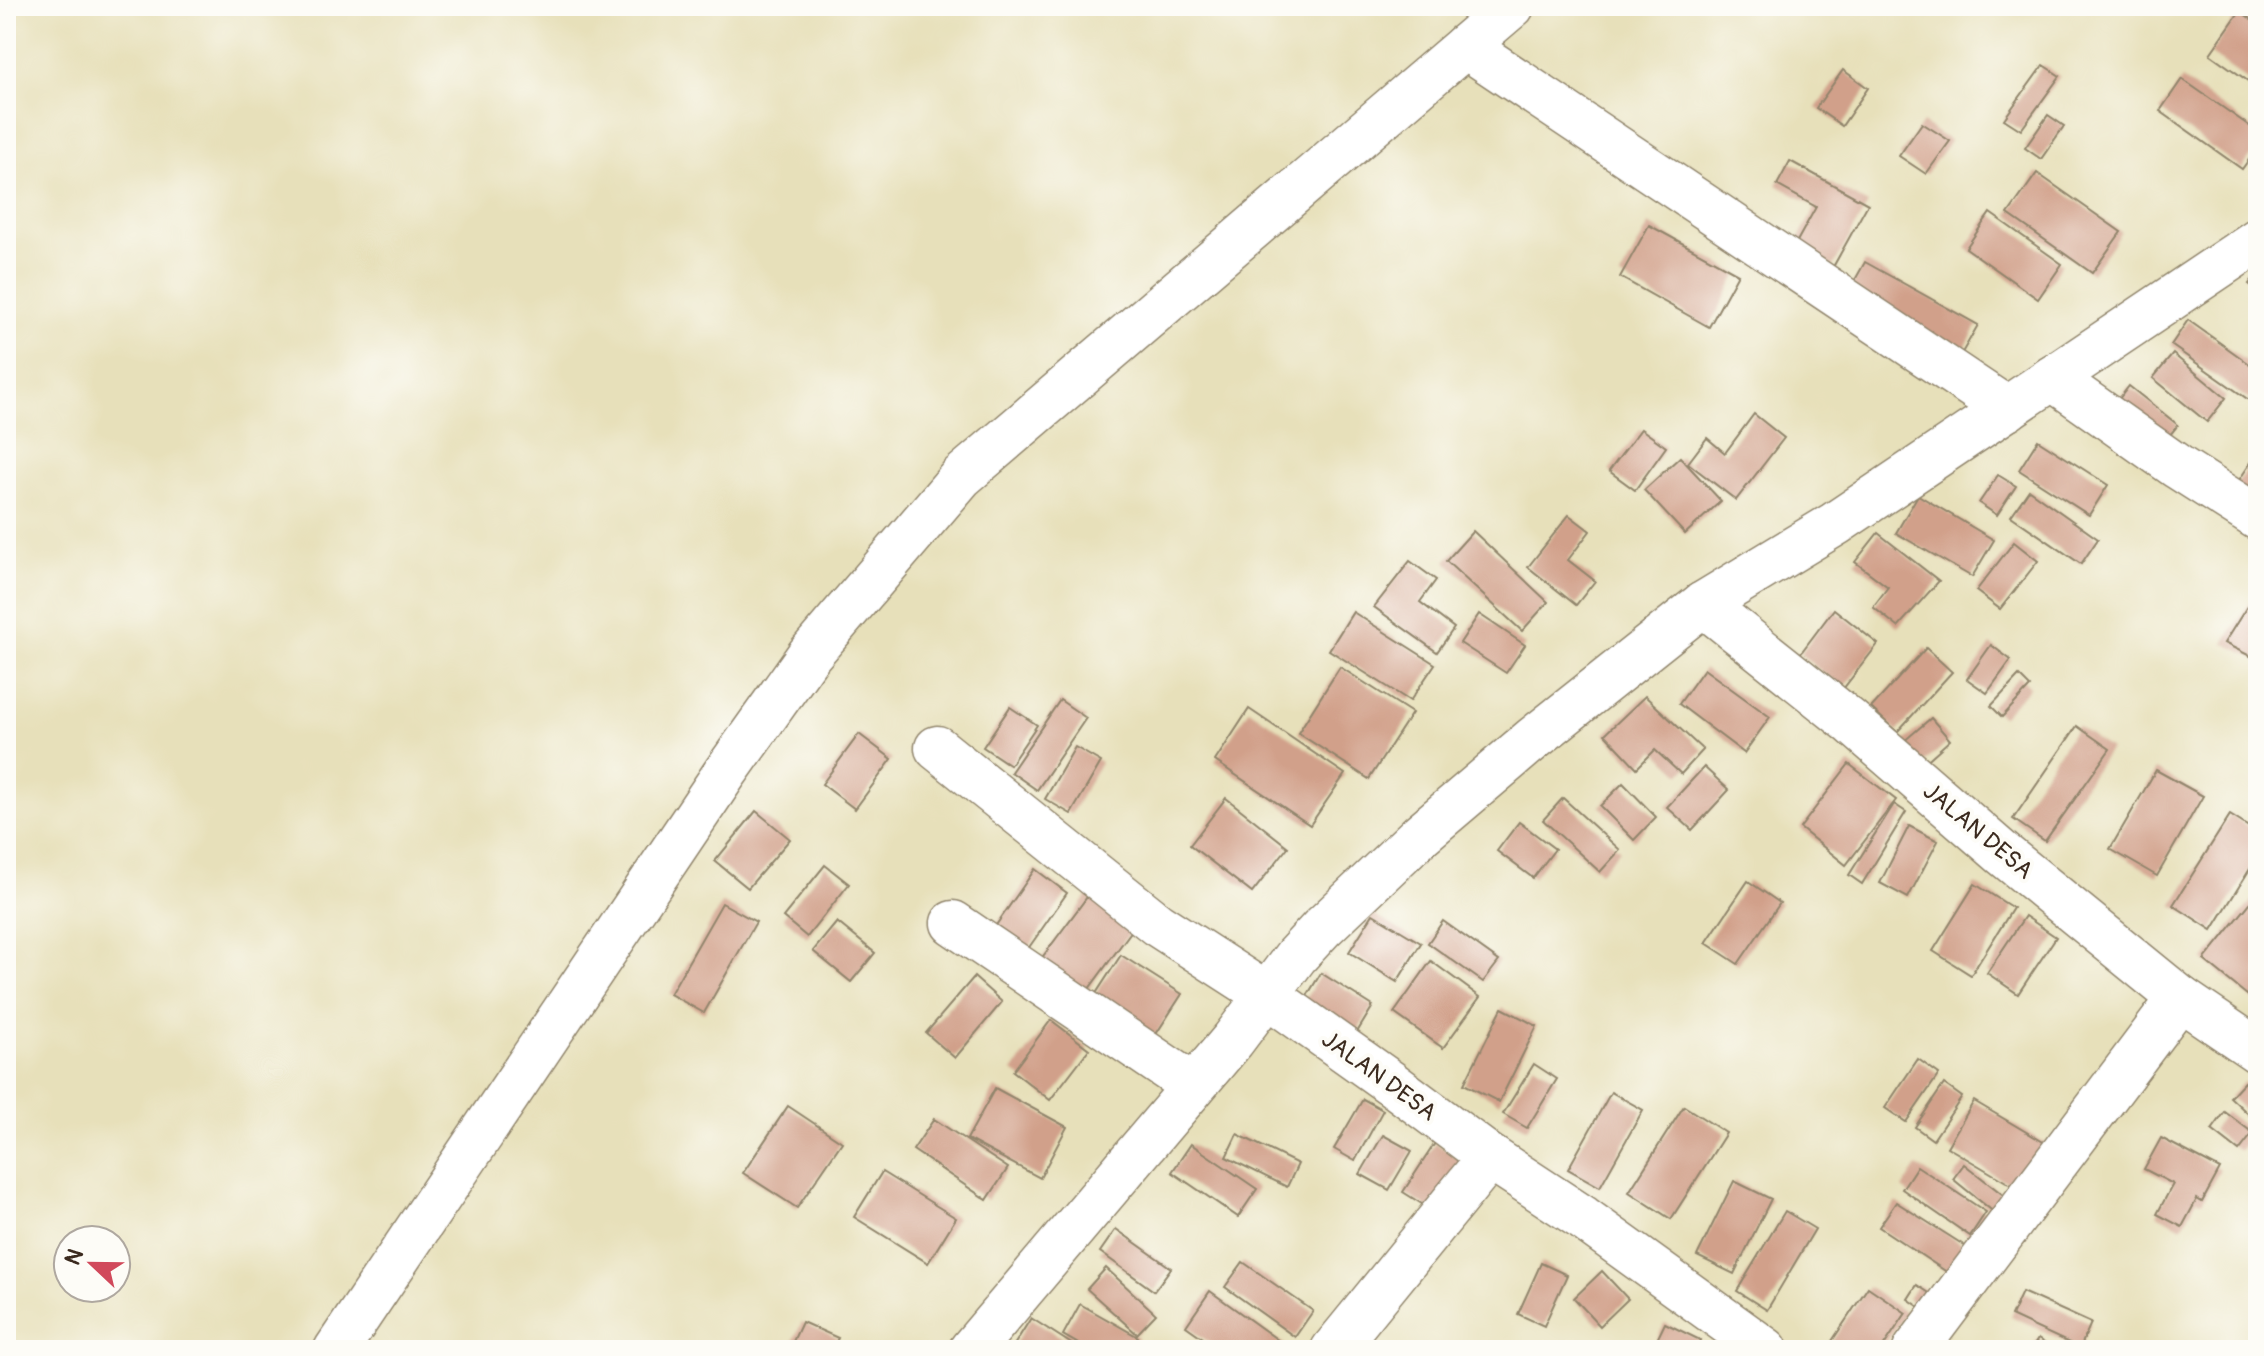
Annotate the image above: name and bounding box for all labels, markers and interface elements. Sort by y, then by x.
street label: JALAN DESA [1917,777,2039,885]
street label: JALAN DESA [1316,1025,1442,1127]
north arrow [52,1224,132,1304]
text: N [59,1245,90,1269]

